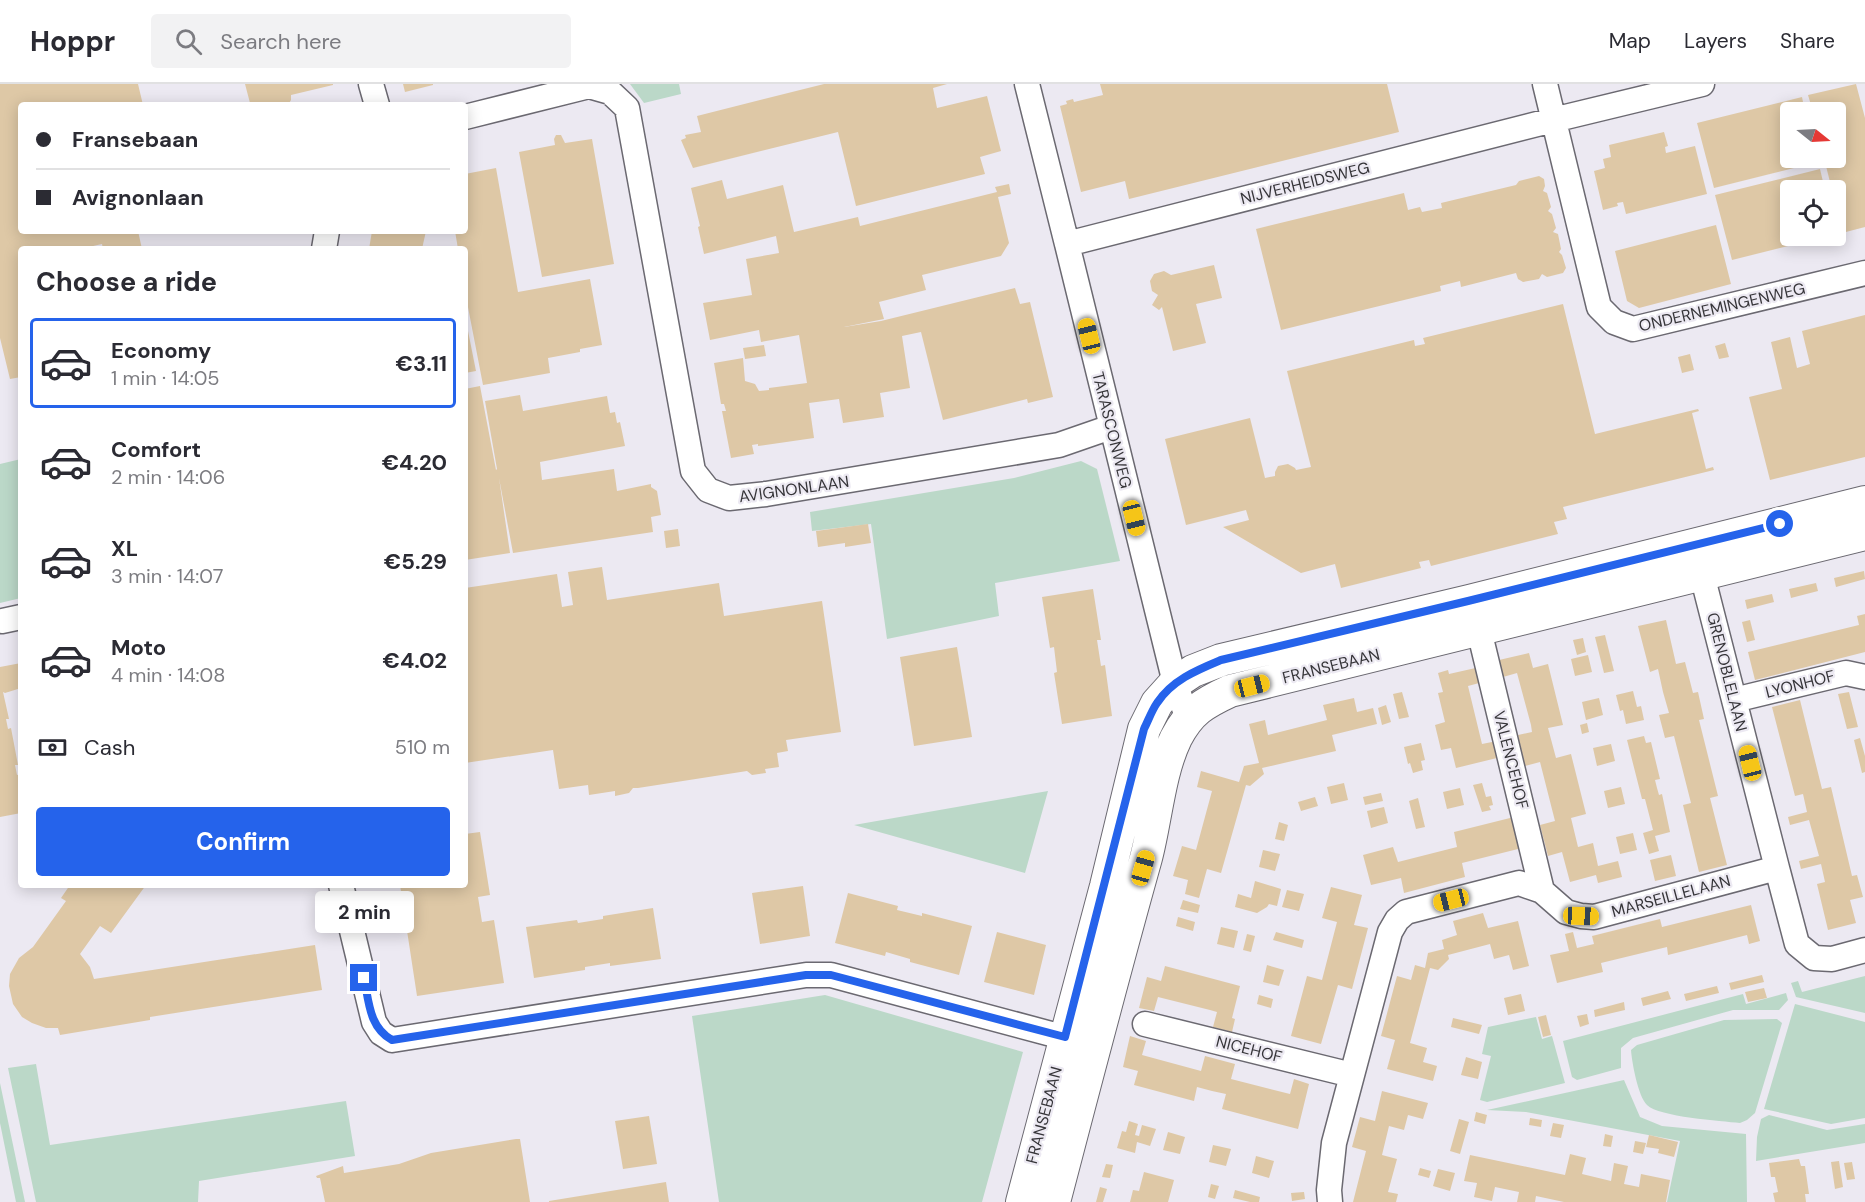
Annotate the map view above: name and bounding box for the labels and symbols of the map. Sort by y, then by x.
north arrow [1780,102,1846,168]
street label: NIJVERHEIDSWEG [1238,157,1372,209]
street label: ONDERNEMINGENWEG [1637,278,1807,336]
car [1076,316,1102,356]
street label: TARASCONWEG [1087,370,1137,490]
street label: AVIGNONLAAN [738,471,850,507]
car [1121,498,1147,538]
route start [1766,510,1793,537]
street label: GRENOBLELAAN [1702,610,1752,734]
street label: FRANSEBAAN [1280,644,1382,688]
street label: LYONHOF [1763,665,1837,703]
car [1232,673,1272,699]
street label: VALENCEHOF [1489,709,1533,812]
car [1737,743,1763,783]
car [1129,848,1157,888]
street label: MARSEILLELAAN [1609,870,1733,922]
car [1431,887,1471,913]
callout: 2 min [314,891,413,933]
car [1563,906,1599,926]
route end [350,964,377,991]
street label: NICEHOF [1214,1031,1285,1067]
street label: FRANSEBAAN [1021,1064,1067,1166]

